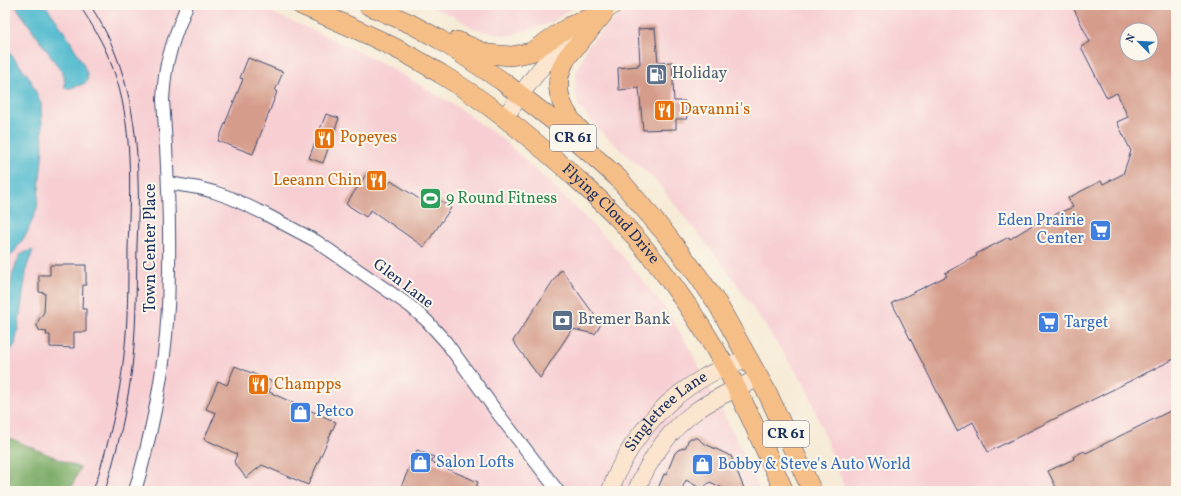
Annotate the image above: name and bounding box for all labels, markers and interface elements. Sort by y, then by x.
north arrow [1119,22,1159,62]
text: N [1123,32,1140,45]
fuel station icon: Holiday [643,61,669,87]
place label: Holiday [672,63,728,85]
restaurant icon: Davanni's [651,97,677,123]
place label: Davanni's [680,99,750,121]
restaurant icon: Popeyes [311,125,337,151]
road number: CR 61 [550,125,596,151]
place label: Popeyes [340,127,397,149]
street label: Flying Cloud Drive [557,159,664,269]
restaurant icon: Leeann Chin [364,168,390,194]
place label: Leeann Chin [273,170,362,192]
street label: Town Center Place [140,183,162,313]
sports icon: 9 Round Fitness [418,186,444,212]
place label: 9 Round Fitness [446,188,557,210]
place label: Eden Prairie Center [997,210,1084,250]
supermarket icon: Eden Prairie Center [1087,217,1113,243]
street label: Glen Lane [368,254,438,314]
bank icon: Bremer Bank [550,307,576,333]
place label: Bremer Bank [578,309,670,331]
supermarket icon: Target [1035,310,1061,336]
place label: Target [1064,312,1109,334]
street label: Singletree Lane [620,367,712,457]
restaurant icon: Champps [246,372,272,398]
place label: Champps [274,374,341,396]
shop icon: Petco [288,399,314,425]
place label: Petco [316,401,354,423]
road number: CR 61 [763,421,809,447]
shop icon: Salon Lofts [408,450,434,476]
place label: Salon Lofts [436,452,514,474]
shop icon: Bobby & Steve's Auto World [689,452,715,478]
place label: Bobby & Steve's Auto World [718,454,911,476]

